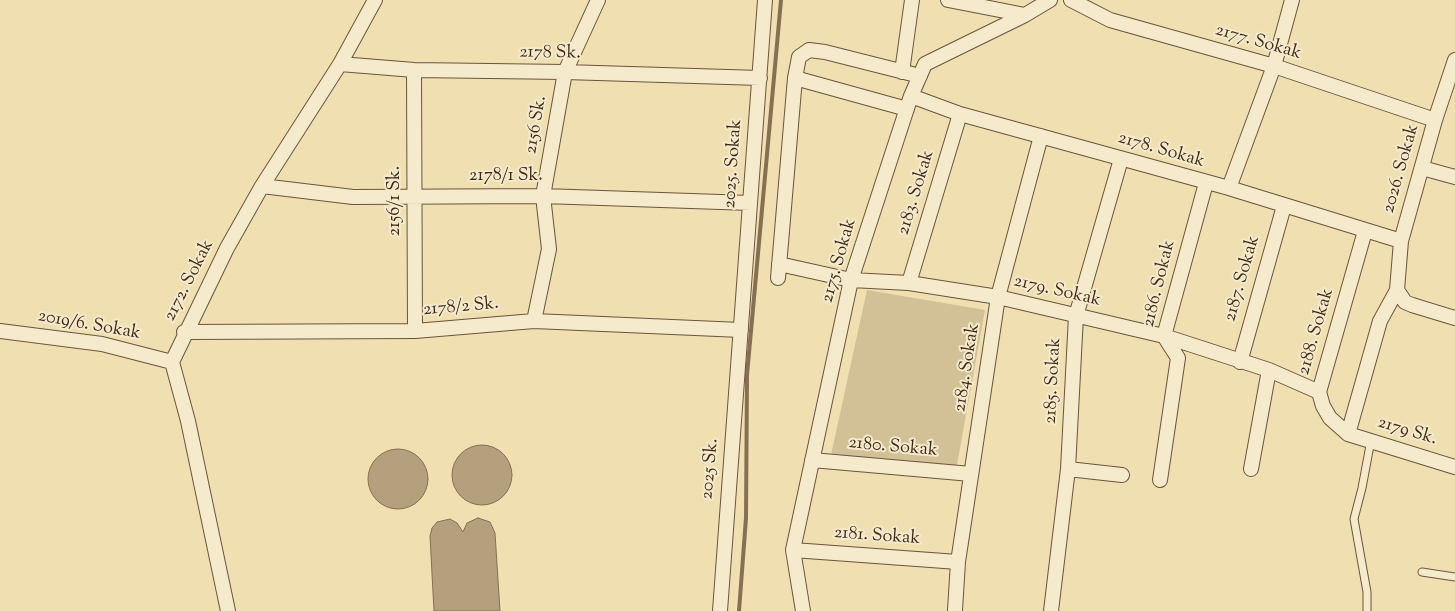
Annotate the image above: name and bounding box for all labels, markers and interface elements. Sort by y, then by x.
street label: 2177. Sokak [1212,20,1304,66]
street label: 2178 Sk. [519,43,581,65]
street label: 2156 Sk. [521,94,553,156]
street label: 2025. Sokak [720,119,748,209]
street label: 2026. Sokak [1379,122,1425,216]
street label: 2178. Sokak [1115,128,1207,174]
street label: 2183. Sokak [894,148,940,238]
street label: 2156/1 Sk. [385,166,407,236]
street label: 2178/1 Sk. [469,166,543,188]
street label: 2175. Sokak [818,216,862,306]
street label: 2187. Sokak [1220,233,1266,325]
street label: 2172. Sokak [160,237,220,325]
street label: 2186. Sokak [1139,238,1181,330]
street label: 2179. Sokak [1011,271,1103,313]
street label: 2188. Sokak [1294,286,1340,378]
street label: 2178/2 Sk. [422,294,500,322]
street label: 2019/6. Sokak [36,306,142,346]
street label: 2184. Sokak [950,322,986,414]
street label: 2185. Sokak [1041,337,1067,425]
street label: 2179 Sk. [1375,413,1439,451]
street label: 2180. Sokak [848,433,938,463]
street label: 2025 Sk. [698,437,724,501]
street label: 2181. Sokak [833,523,921,551]

